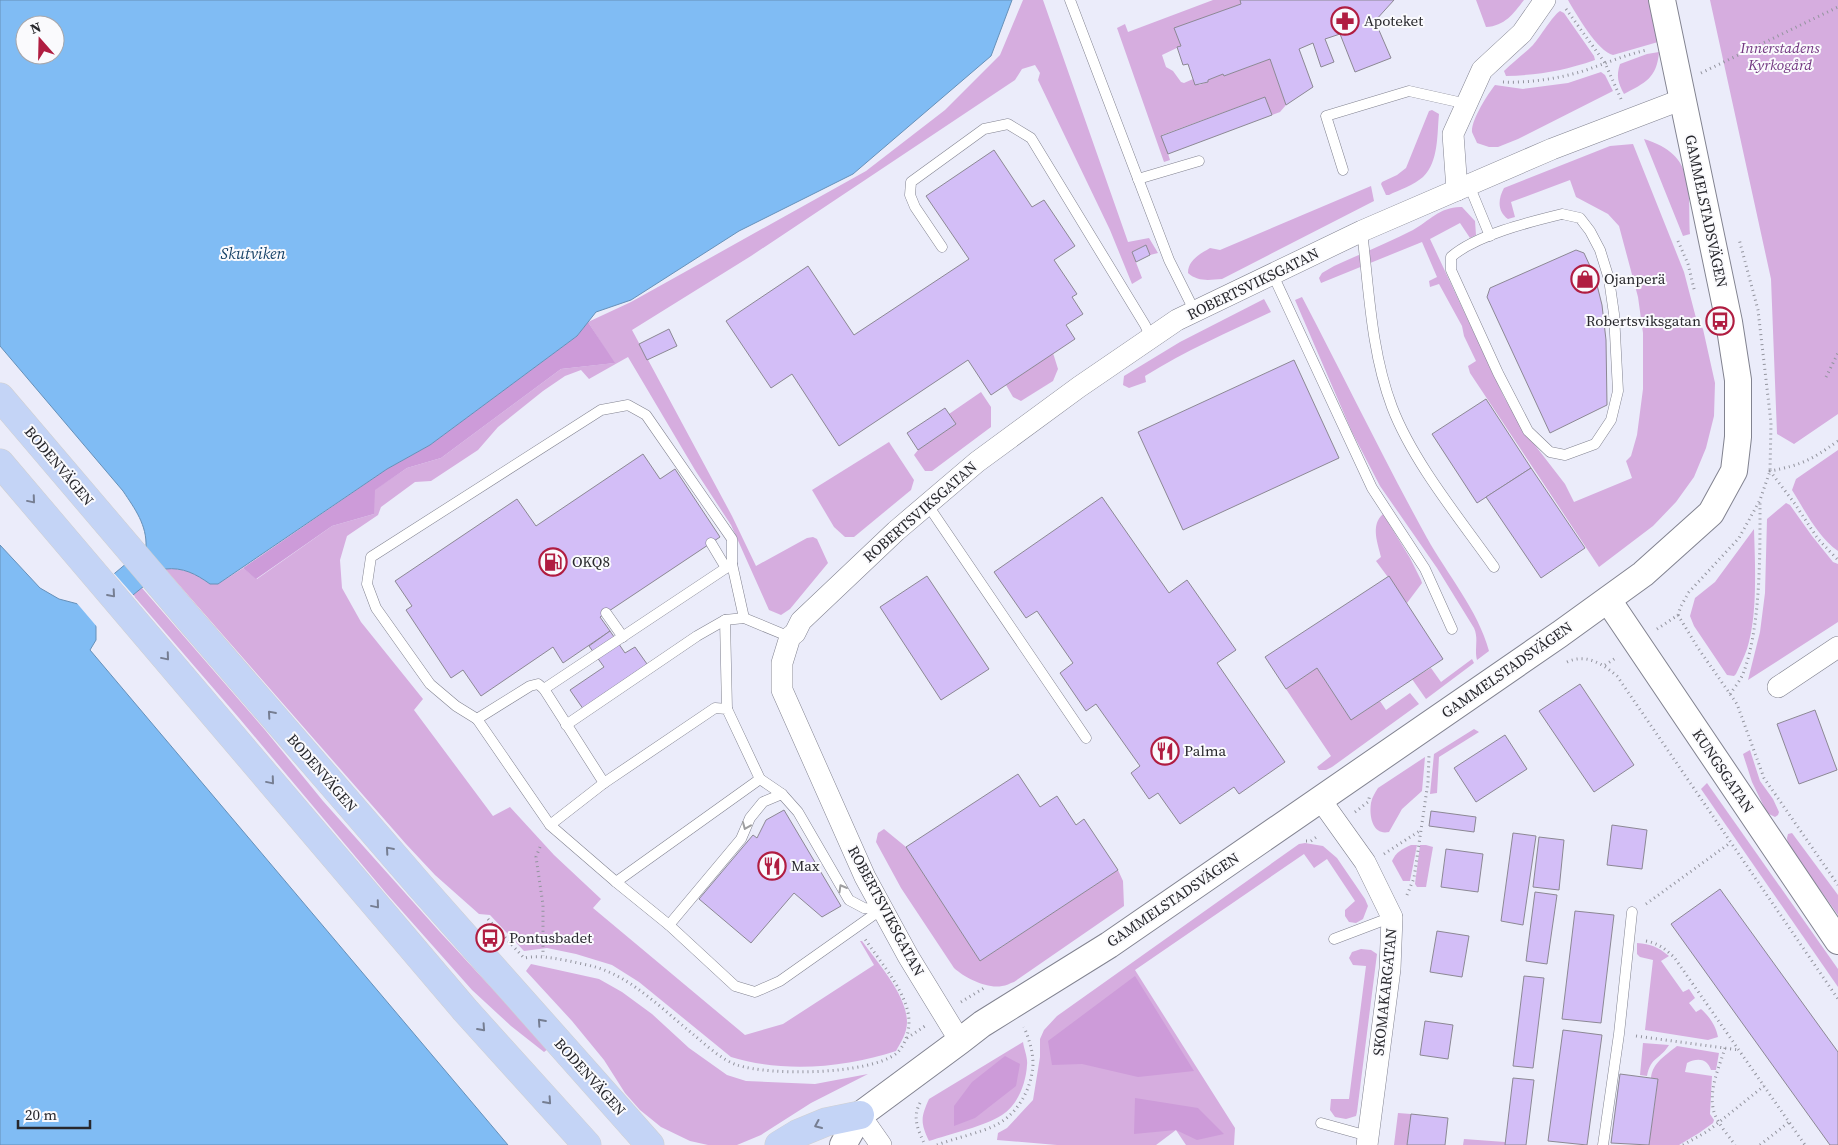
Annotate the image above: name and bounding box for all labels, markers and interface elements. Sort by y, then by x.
pharmacy icon: Apoteket [1330,6,1360,36]
place label: Apoteket [1364,10,1423,31]
north arrow [15,15,65,65]
text: N [27,17,44,39]
park label: Innerstadens Kyrkogård [1739,37,1820,75]
street label: GAMMELSTADSVÄGEN [1680,133,1733,289]
water label: Skutviken [220,242,286,264]
street label: ROBERTSVIKSGATAN [1183,242,1322,325]
shop icon: Ojanperä [1570,264,1600,294]
place label: Ojanperä [1604,268,1666,289]
bus stop icon: Robertsviksgatan [1705,306,1735,336]
place label: Robertsviksgatan [1586,310,1701,331]
street label: BODENVÄGEN [20,422,99,510]
street label: ROBERTSVIKSGATAN [858,456,981,567]
one-way arrow [26,494,35,503]
fuel station icon: OKQ8 [538,547,568,577]
place label: OKQ8 [572,551,610,572]
one-way arrow [106,588,115,597]
street label: GAMMELSTADSVÄGEN [1437,616,1577,723]
one-way arrow [160,652,169,661]
one-way arrow [268,711,277,720]
street label: KUNGSGATAN [1688,725,1759,817]
street label: BODENVÄGEN [282,729,362,816]
restaurant icon: Palma [1150,736,1180,766]
place label: Palma [1184,740,1226,761]
one-way arrow [265,776,274,785]
one-way arrow [742,821,753,830]
street label: ROBERTSVIKSGATAN [843,842,930,980]
one-way arrow [386,847,395,856]
street label: GAMMELSTADSVÄGEN [1102,847,1243,952]
restaurant icon: Max [757,851,787,881]
place label: Max [791,855,820,876]
one-way arrow [839,885,849,894]
one-way arrow [371,900,380,909]
bus stop icon: Pontusbadet [475,923,505,953]
place label: Pontusbadet [509,927,592,948]
street label: SKOMAKARGATAN [1367,927,1402,1057]
one-way arrow [538,1018,547,1027]
one-way arrow [476,1023,485,1032]
street label: BODENVÄGEN [550,1033,631,1120]
one-way arrow [542,1096,551,1105]
scale bar [18,1098,90,1130]
text: 20 m [25,1104,57,1125]
one-way arrow [814,1119,823,1130]

